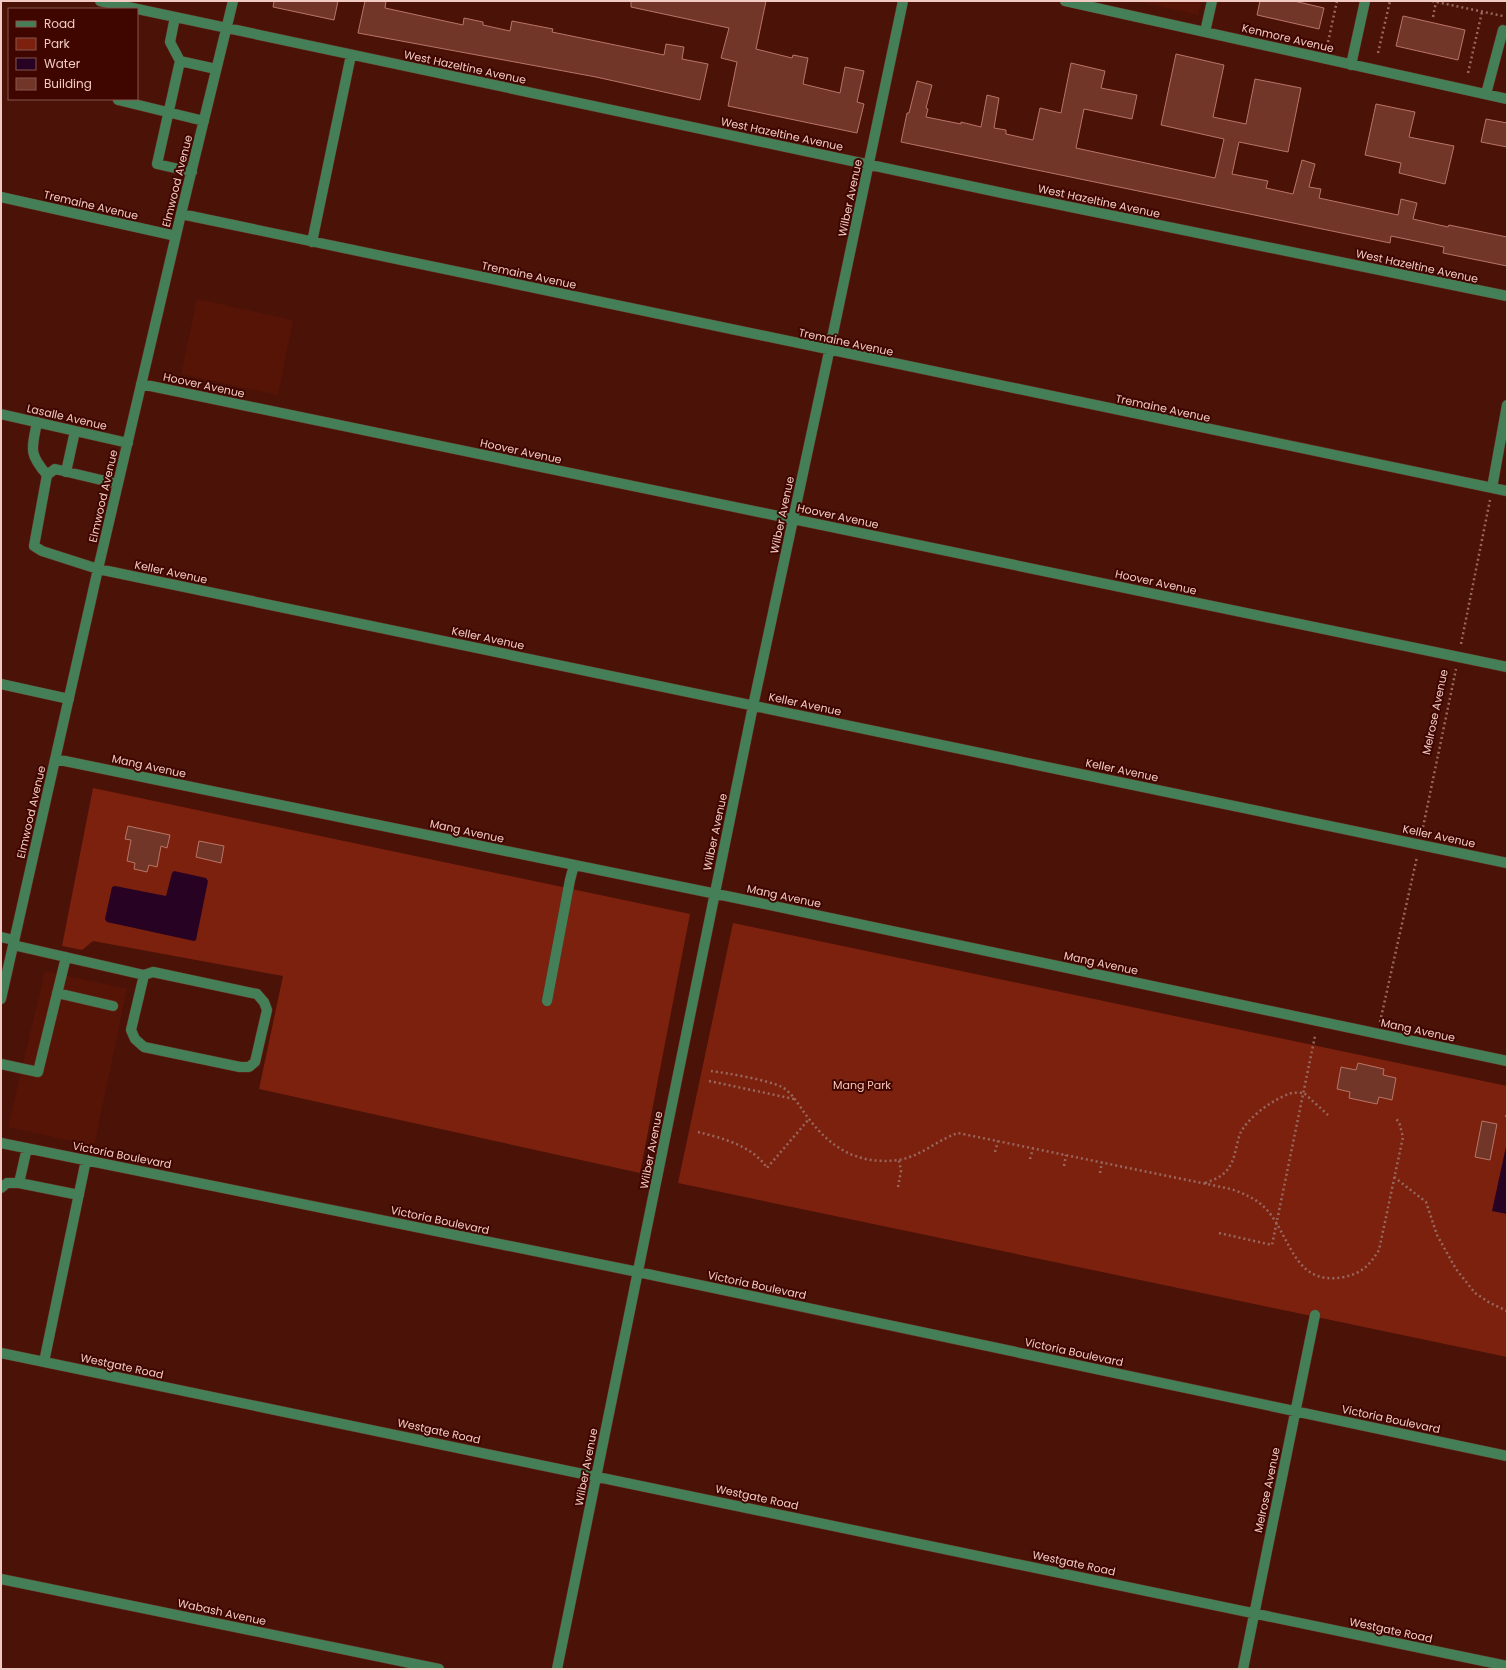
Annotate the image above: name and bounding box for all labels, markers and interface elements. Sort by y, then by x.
legend [8,8,138,100]
text: Road [44,15,75,32]
street label: Kenmore Avenue [1240,20,1336,56]
text: Park [44,35,71,52]
street label: West Hazeltine Avenue [402,46,528,88]
text: Water [44,55,81,72]
text: Building [44,75,92,92]
street label: West Hazeltine Avenue [719,113,845,155]
street label: Elmwood Avenue [158,133,196,229]
street label: Wilber Avenue [834,158,866,238]
street label: West Hazeltine Avenue [1036,180,1162,222]
street label: Tremaine Avenue [42,186,140,224]
street label: West Hazeltine Avenue [1354,245,1480,287]
street label: Tremaine Avenue [480,257,578,293]
street label: Tremaine Avenue [797,324,895,360]
street label: Hoover Avenue [162,369,246,401]
street label: Tremaine Avenue [1114,390,1212,426]
street label: Lasalle Avenue [25,400,109,434]
street label: Hoover Avenue [479,435,563,467]
street label: Elmwood Avenue [85,448,121,544]
street label: Wilber Avenue [766,475,798,555]
street label: Hoover Avenue [796,500,880,532]
street label: Keller Avenue [133,556,209,588]
street label: Hoover Avenue [1114,566,1198,598]
street label: Keller Avenue [450,622,526,654]
street label: Melrose Avenue [1418,668,1452,756]
street label: Keller Avenue [767,688,843,720]
street label: Mang Avenue [110,750,188,782]
street label: Keller Avenue [1084,754,1160,786]
street label: Elmwood Avenue [13,764,49,860]
street label: Wilber Avenue [699,792,731,872]
street label: Mang Avenue [428,815,506,847]
street label: Keller Avenue [1401,820,1477,852]
street label: Mang Avenue [745,880,823,912]
street label: Mang Avenue [1062,947,1140,979]
street label: Mang Avenue [1379,1014,1457,1046]
park label: Mang Park [833,1077,891,1093]
street label: Wilber Avenue [636,1110,666,1190]
street label: Victoria Boulevard [71,1138,173,1172]
street label: Victoria Boulevard [389,1202,491,1238]
street label: Victoria Boulevard [706,1267,808,1303]
street label: Victoria Boulevard [1023,1334,1125,1370]
street label: Westgate Road [79,1349,165,1383]
street label: Victoria Boulevard [1340,1401,1442,1437]
street label: Westgate Road [396,1414,482,1448]
street label: Wilber Avenue [571,1427,601,1507]
street label: Melrose Avenue [1250,1446,1284,1534]
street label: Westgate Road [714,1480,800,1514]
street label: Westgate Road [1031,1546,1117,1580]
street label: Wabash Avenue [176,1595,268,1629]
street label: Westgate Road [1348,1613,1434,1647]

